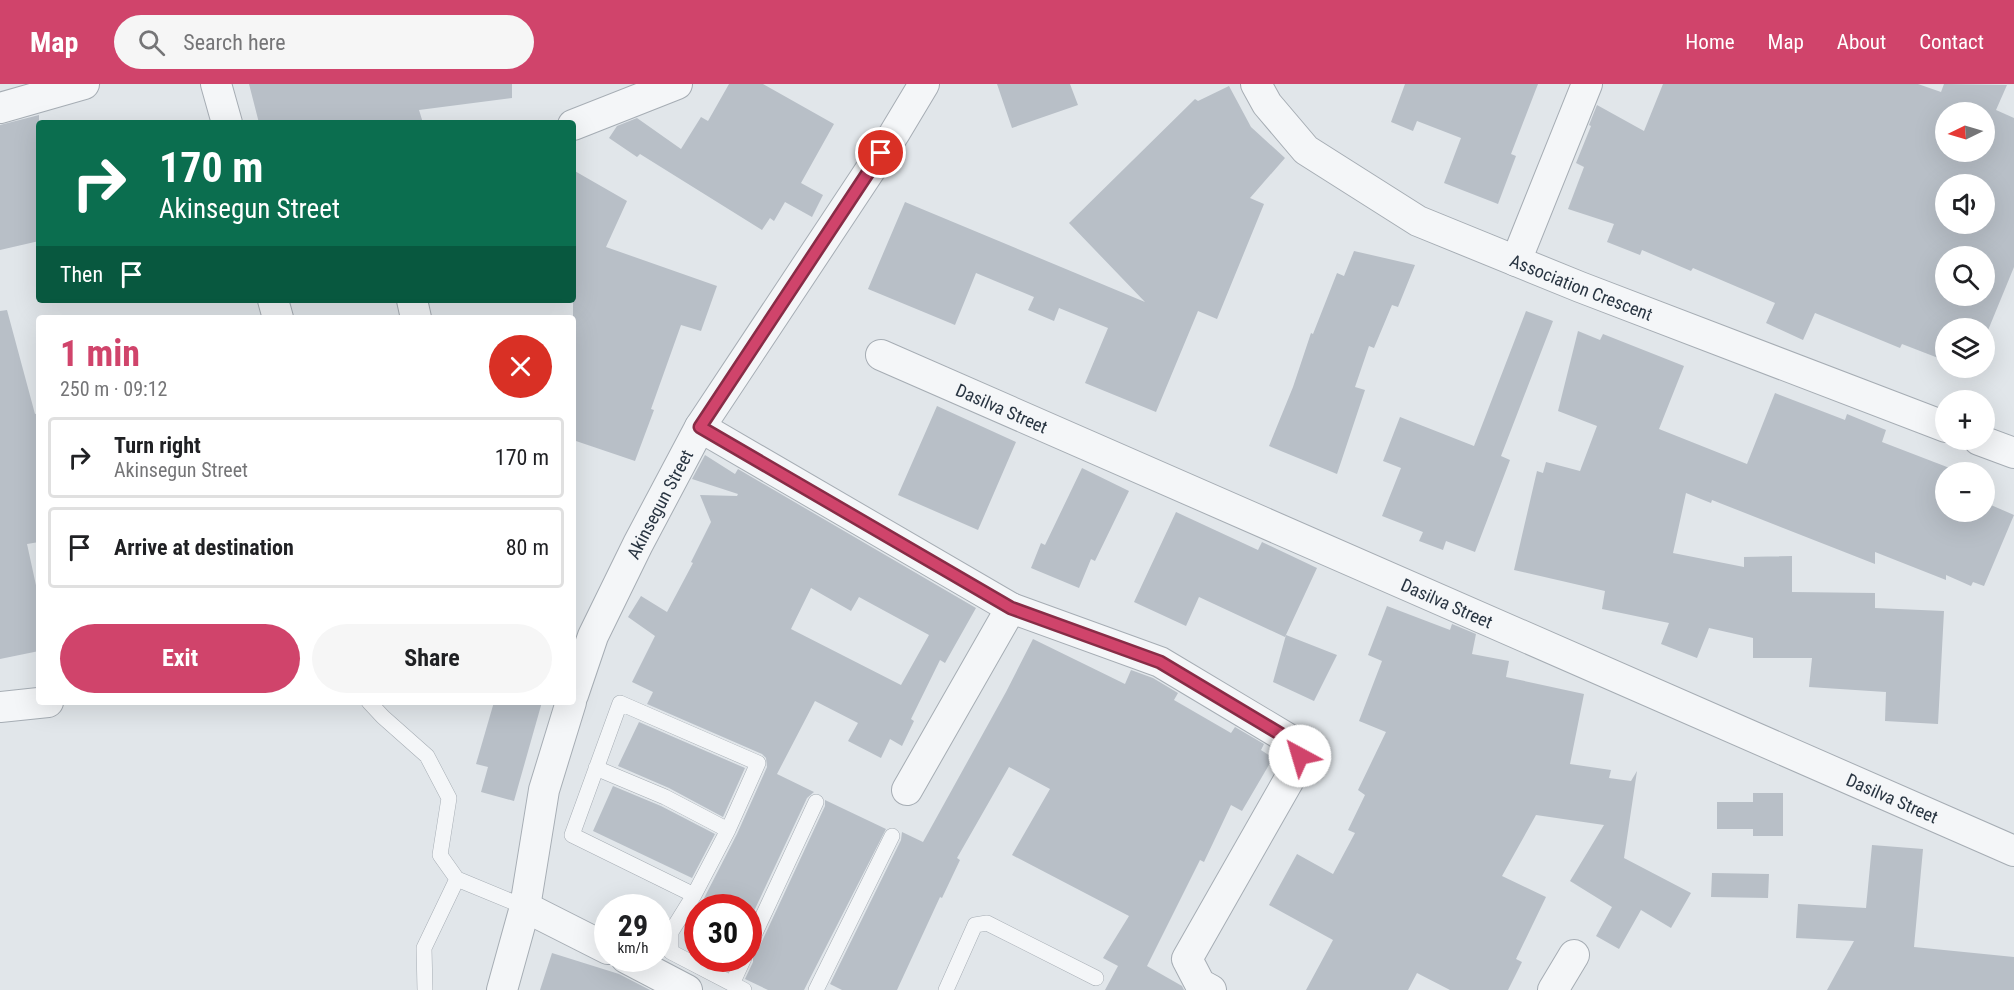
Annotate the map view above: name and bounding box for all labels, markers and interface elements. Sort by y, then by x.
search box [114,15,534,69]
text: Map [30,26,78,59]
icon: search [135,26,168,59]
text: Search here [183,30,286,55]
text: Home [1685,30,1735,54]
text: Map [1768,30,1804,54]
text: About [1837,30,1886,54]
text: Contact [1919,30,1984,54]
north arrow [1935,102,1995,162]
map controls [1935,102,1995,522]
pin [855,127,906,178]
icon: arrive [864,136,897,169]
text: 170 m [159,143,264,192]
icon: right [60,144,138,222]
button: sound [1935,174,1995,234]
text: Akinsegun Street [159,193,340,225]
button: search [1935,246,1995,306]
street label: Association Crescent [1507,249,1656,324]
icon: arrive [115,258,148,291]
text: Then [60,262,103,287]
button: layers [1935,318,1995,378]
text: 1 min [60,333,140,375]
button: close [489,335,552,398]
text: 250 m · 09:12 [60,377,167,401]
street label: Dasilva Street [953,379,1051,437]
button: + [1935,390,1995,450]
text: Turn right [114,433,201,458]
icon: right [63,441,96,474]
text: 170 m [495,445,549,470]
street label: Akinsegun Street [622,446,697,562]
text: Akinsegun Street [114,458,248,482]
button: − [1935,462,1995,522]
icon: arrive [63,531,96,564]
text: Arrive at destination [114,535,294,560]
text: 80 m [506,535,549,560]
street label: Dasilva Street [1398,574,1496,632]
button: Exit [60,624,300,693]
button: Share [312,624,552,693]
position arrow [1268,724,1332,788]
street label: Dasilva Street [1843,768,1941,827]
speed limit sign: 30 [684,894,762,972]
text: 29 [618,908,648,943]
text: km/h [618,939,648,957]

